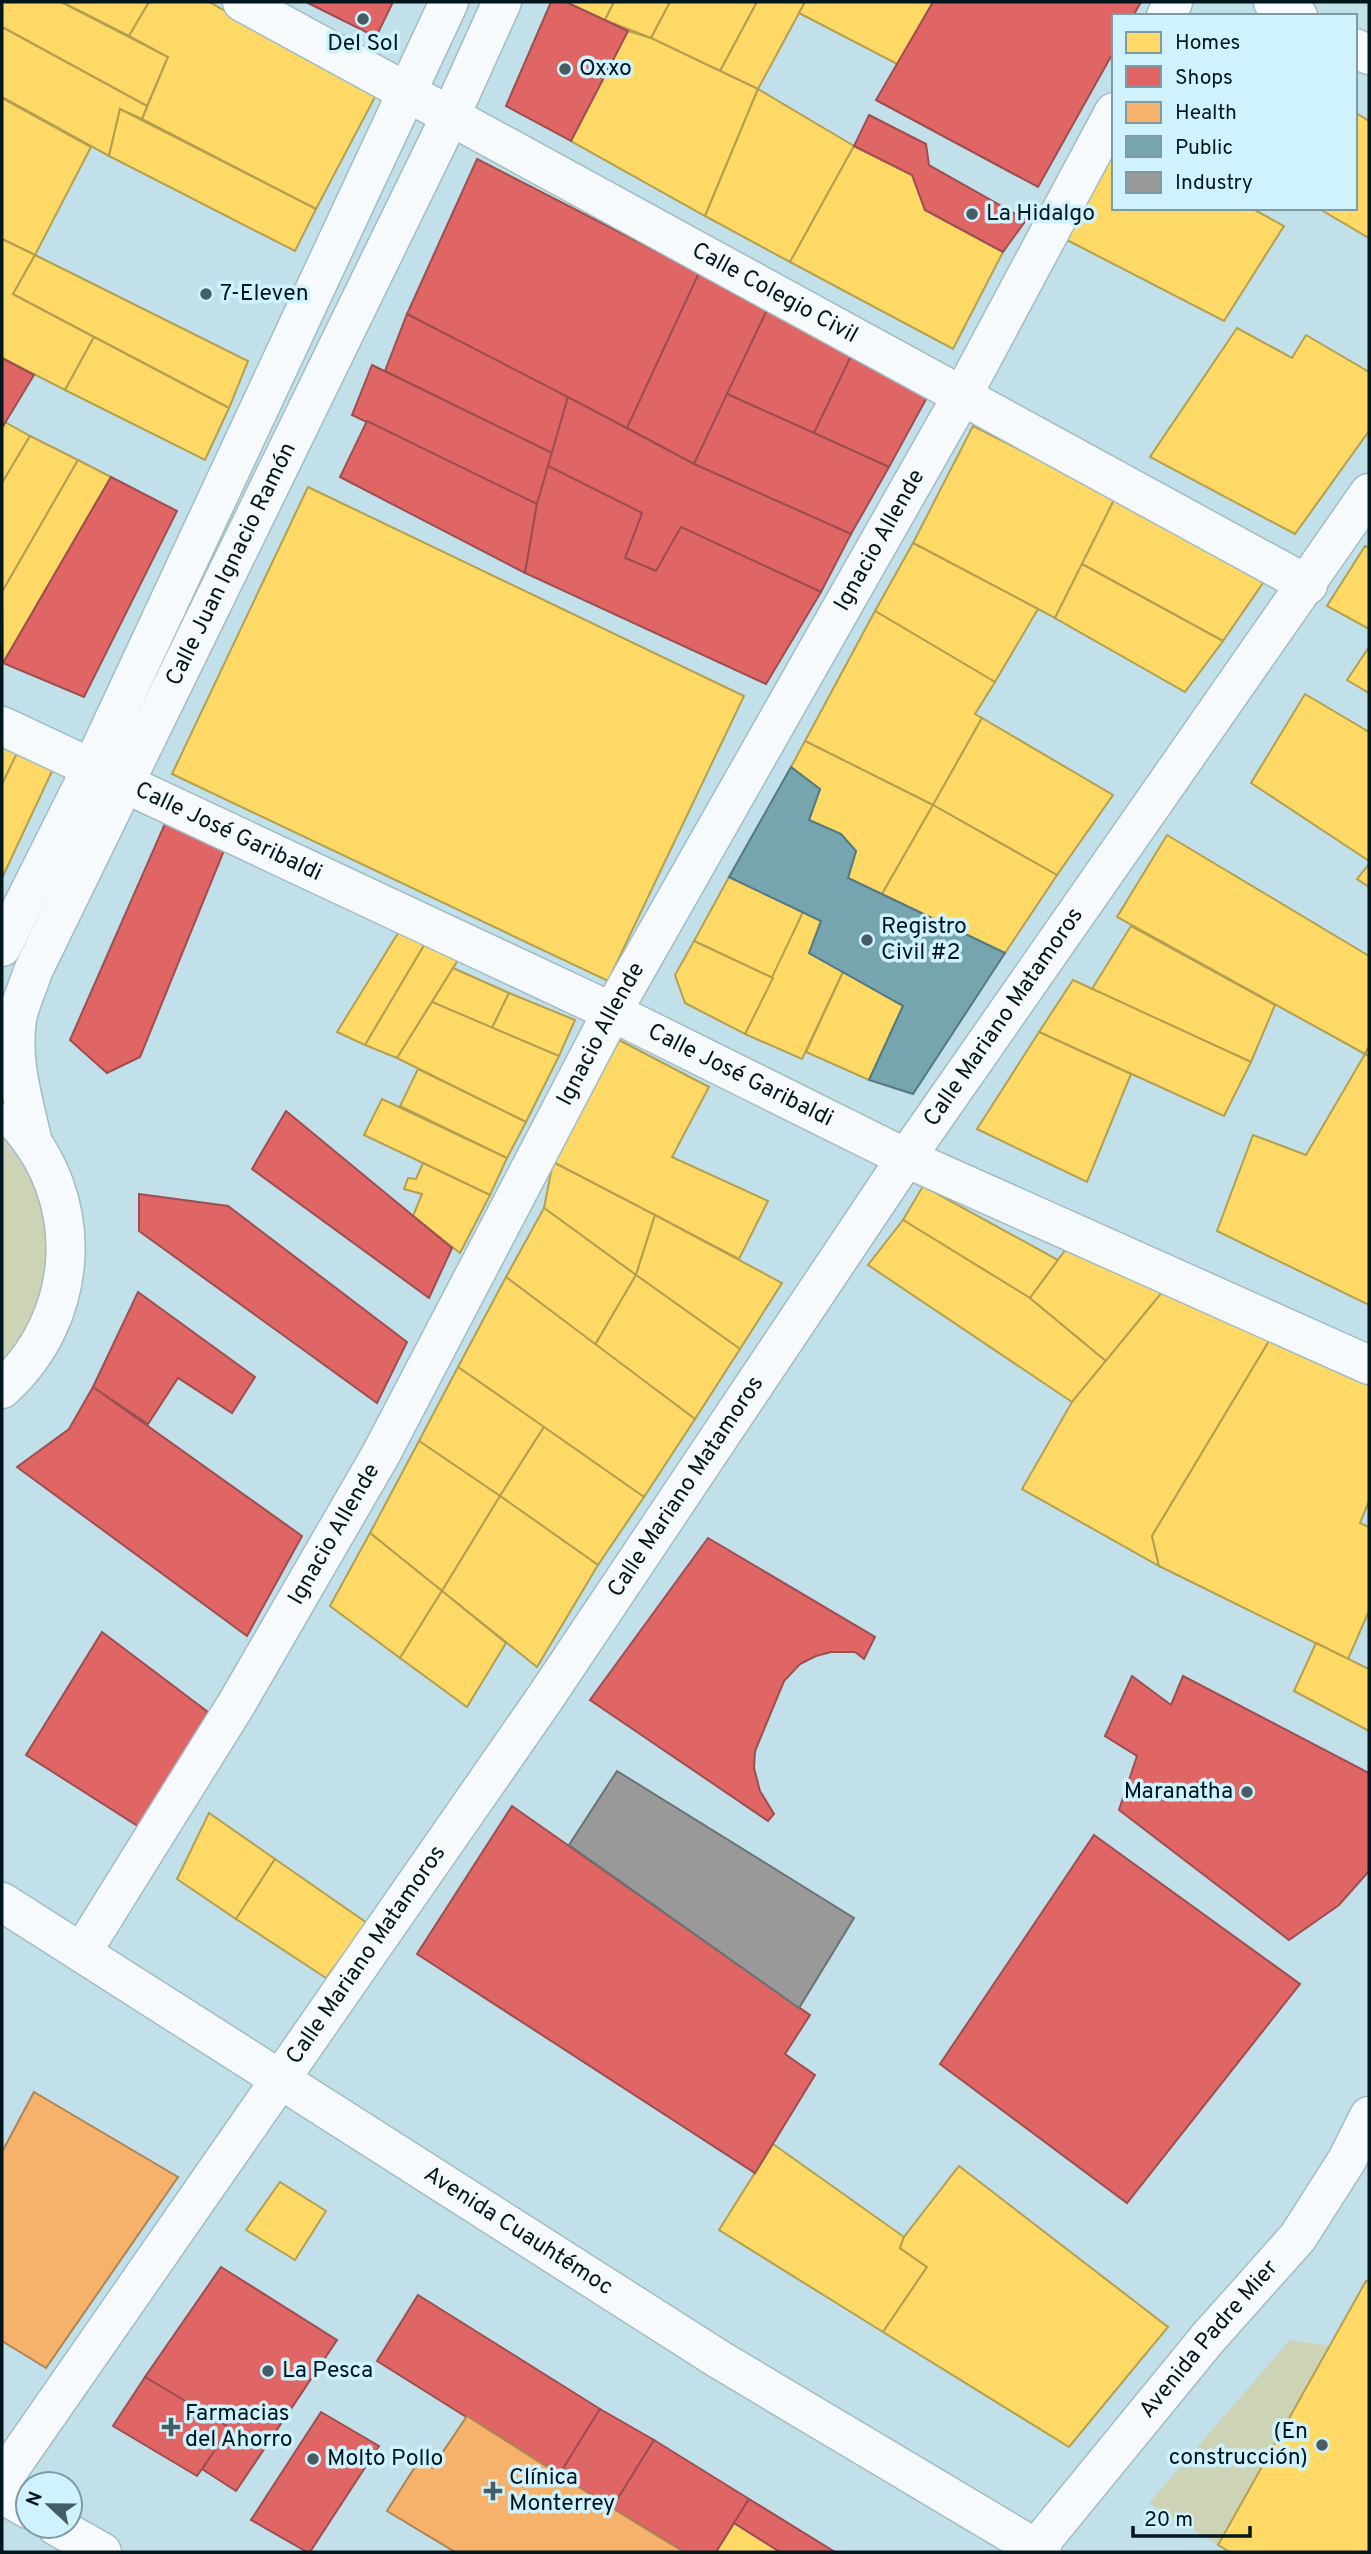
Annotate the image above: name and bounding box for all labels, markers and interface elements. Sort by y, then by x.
marker: Del Sol [355,11,371,27]
legend [1112,14,1357,210]
place label: Del Sol [327,30,399,59]
text: Homes [1175,30,1240,57]
place label: Oxxo [579,55,632,84]
marker: Oxxo [557,61,573,77]
text: Shops [1175,65,1233,92]
text: Health [1175,100,1237,127]
text: Public [1175,135,1233,162]
text: Industry [1175,170,1253,197]
place label: La Hidalgo [986,200,1095,229]
marker: La Hidalgo [964,206,980,222]
street label: Calle Colegio Civil [686,236,863,350]
place label: 7-Eleven [220,280,309,309]
marker: 7-Eleven [198,286,214,302]
street label: Calle Juan Ignacio Ramón [160,438,303,691]
street label: Ignacio Allende [828,464,932,617]
street label: Calle José Garibaldi [130,776,327,888]
street label: Calle Mariano Matamoros [918,902,1090,1133]
place label: Registro Civil #2 [881,913,967,968]
marker: Registro Civil #2 [859,932,875,948]
street label: Ignacio Allende [551,957,652,1111]
street label: Calle José Garibaldi [643,1017,838,1134]
street label: Calle Mariano Matamoros [602,1371,771,1603]
street label: Ignacio Allende [282,1458,387,1610]
place label: Maranatha [1124,1778,1233,1807]
marker: Maranatha [1239,1784,1255,1800]
street label: Calle Mariano Matamoros [280,1840,453,2070]
street label: Avenida Cuauhtémoc [418,2160,618,2302]
street label: Avenida Padre Mier [1133,2254,1285,2425]
place label: La Pesca [282,2357,373,2386]
marker: La Pesca [260,2363,276,2379]
place label: Farmacias del Ahorro [185,2400,292,2455]
place label: (En construcción) [1169,2418,1308,2473]
marker: Farmacias del Ahorro [163,2419,179,2435]
marker: (En construcción) [1314,2437,1330,2453]
place label: Molto Pollo [327,2445,443,2474]
marker: Molto Pollo [305,2451,321,2467]
place label: Clínica Monterrey [509,2464,615,2519]
north arrow [14,2470,84,2540]
marker: Clínica Monterrey [483,2481,503,2501]
text: N [21,2489,49,2510]
scale bar [1133,2494,1250,2538]
text: 20 m [1144,2507,1193,2534]

